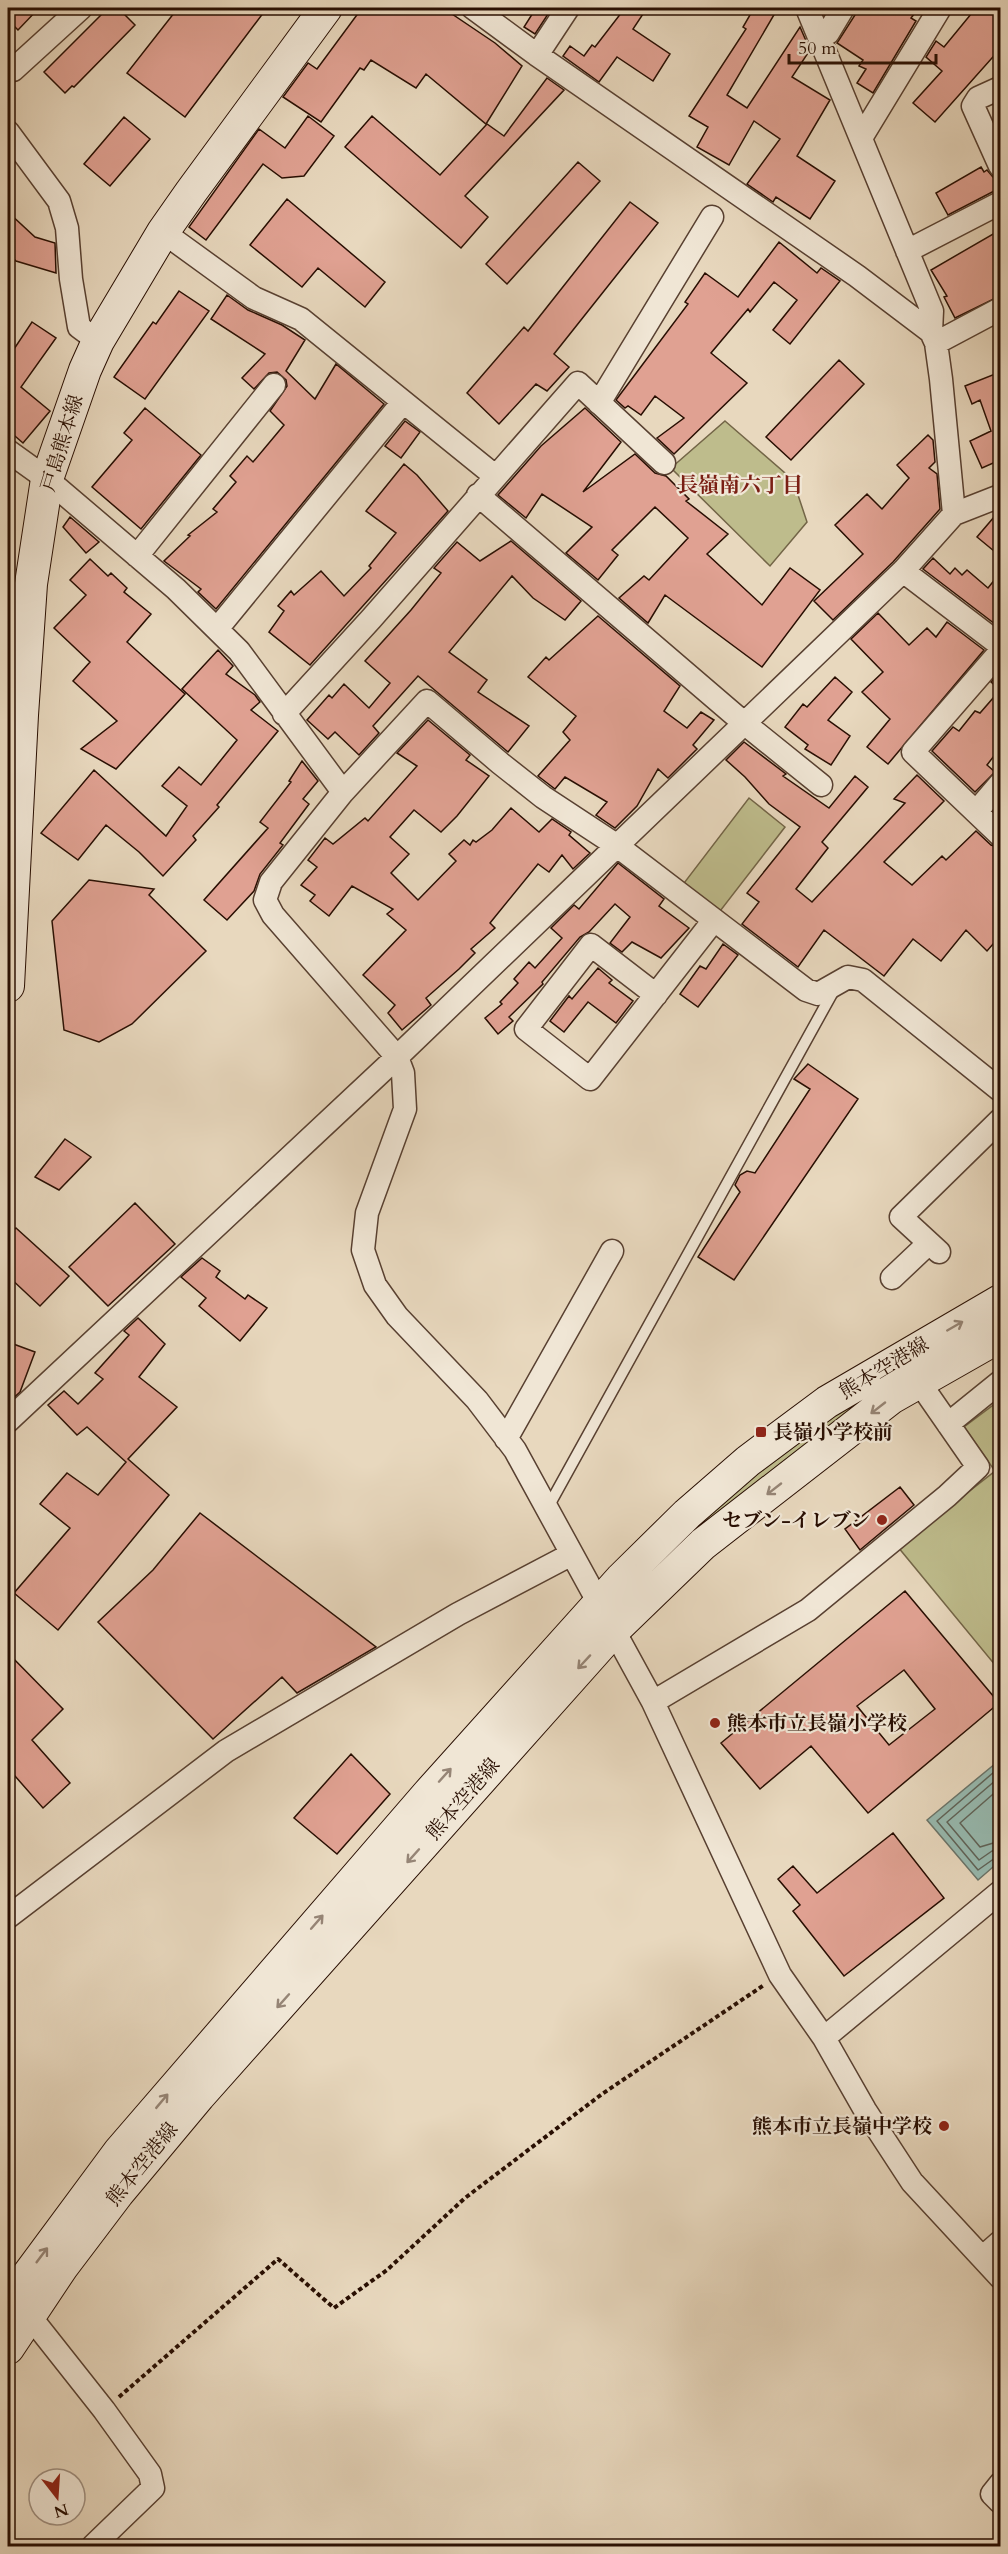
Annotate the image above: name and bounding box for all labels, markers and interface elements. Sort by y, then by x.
scale bar [789,27,936,65]
text: 50 m [798,36,837,61]
street label: 戸島熊本線 [34,391,90,495]
district label: 長嶺南六丁目 [677,471,803,500]
one-way arrow [946,1320,963,1332]
street label: 熊本空港線 [834,1331,934,1405]
one-way arrow [870,1402,886,1415]
place label: 長嶺小学校前 [773,1419,893,1446]
marker: 長嶺小学校前 [754,1425,768,1439]
one-way arrow [766,1482,782,1495]
place label: セブン-イレブン [722,1507,870,1534]
marker: セブン-イレブン [875,1513,889,1527]
one-way arrow [577,1654,591,1669]
place label: 熊本市立長嶺小学校 [727,1710,907,1737]
marker: 熊本市立長嶺小学校 [708,1716,722,1730]
street label: 熊本空港線 [420,1752,506,1846]
one-way arrow [438,1768,452,1783]
one-way arrow [406,1848,420,1863]
one-way arrow [310,1915,324,1930]
one-way arrow [276,1994,290,2009]
one-way arrow [155,2094,169,2109]
place label: 熊本市立長嶺中学校 [752,2113,932,2140]
street label: 熊本空港線 [100,2117,184,2211]
marker: 熊本市立長嶺中学校 [937,2119,951,2133]
one-way arrow [36,2248,49,2264]
north arrow [27,2467,87,2527]
text: N [51,2498,71,2523]

